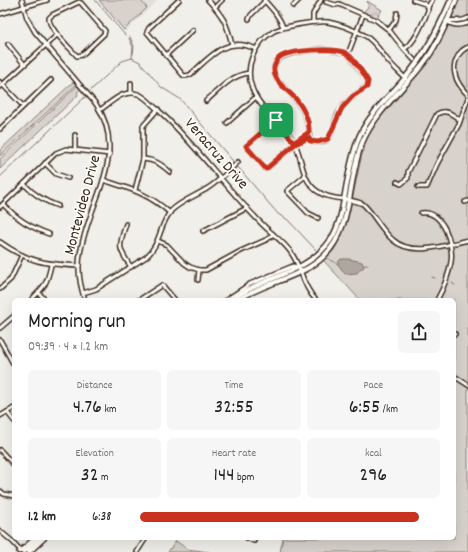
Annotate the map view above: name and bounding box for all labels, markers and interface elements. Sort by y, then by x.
pin [259,103,293,137]
icon: arrive [265,109,287,131]
street label: Veracruz Drive [178,113,254,195]
street label: Montevideo Drive [59,152,107,258]
text: Morning run [28,307,126,338]
button: share [398,311,440,353]
text: 09:39 · 4 × 1.2 km [28,338,108,357]
text: Distance [77,378,113,394]
text: Time [225,378,243,394]
text: Pace [364,378,383,394]
text: 4.76 [73,394,102,422]
text: 32:55 [214,394,254,422]
text: 6:55 [349,394,380,422]
text: km [102,402,117,418]
text: /km [380,402,398,418]
text: Elevation [76,446,114,462]
text: Heart rate [212,446,256,462]
text: kcal [365,446,382,462]
text: 32 [81,462,98,490]
text: 144 [214,462,235,490]
text: 296 [359,462,387,490]
text: m [98,470,109,486]
text: bpm [235,470,254,486]
text: 1.2 km [28,508,56,527]
text: 6:38 [92,508,112,527]

